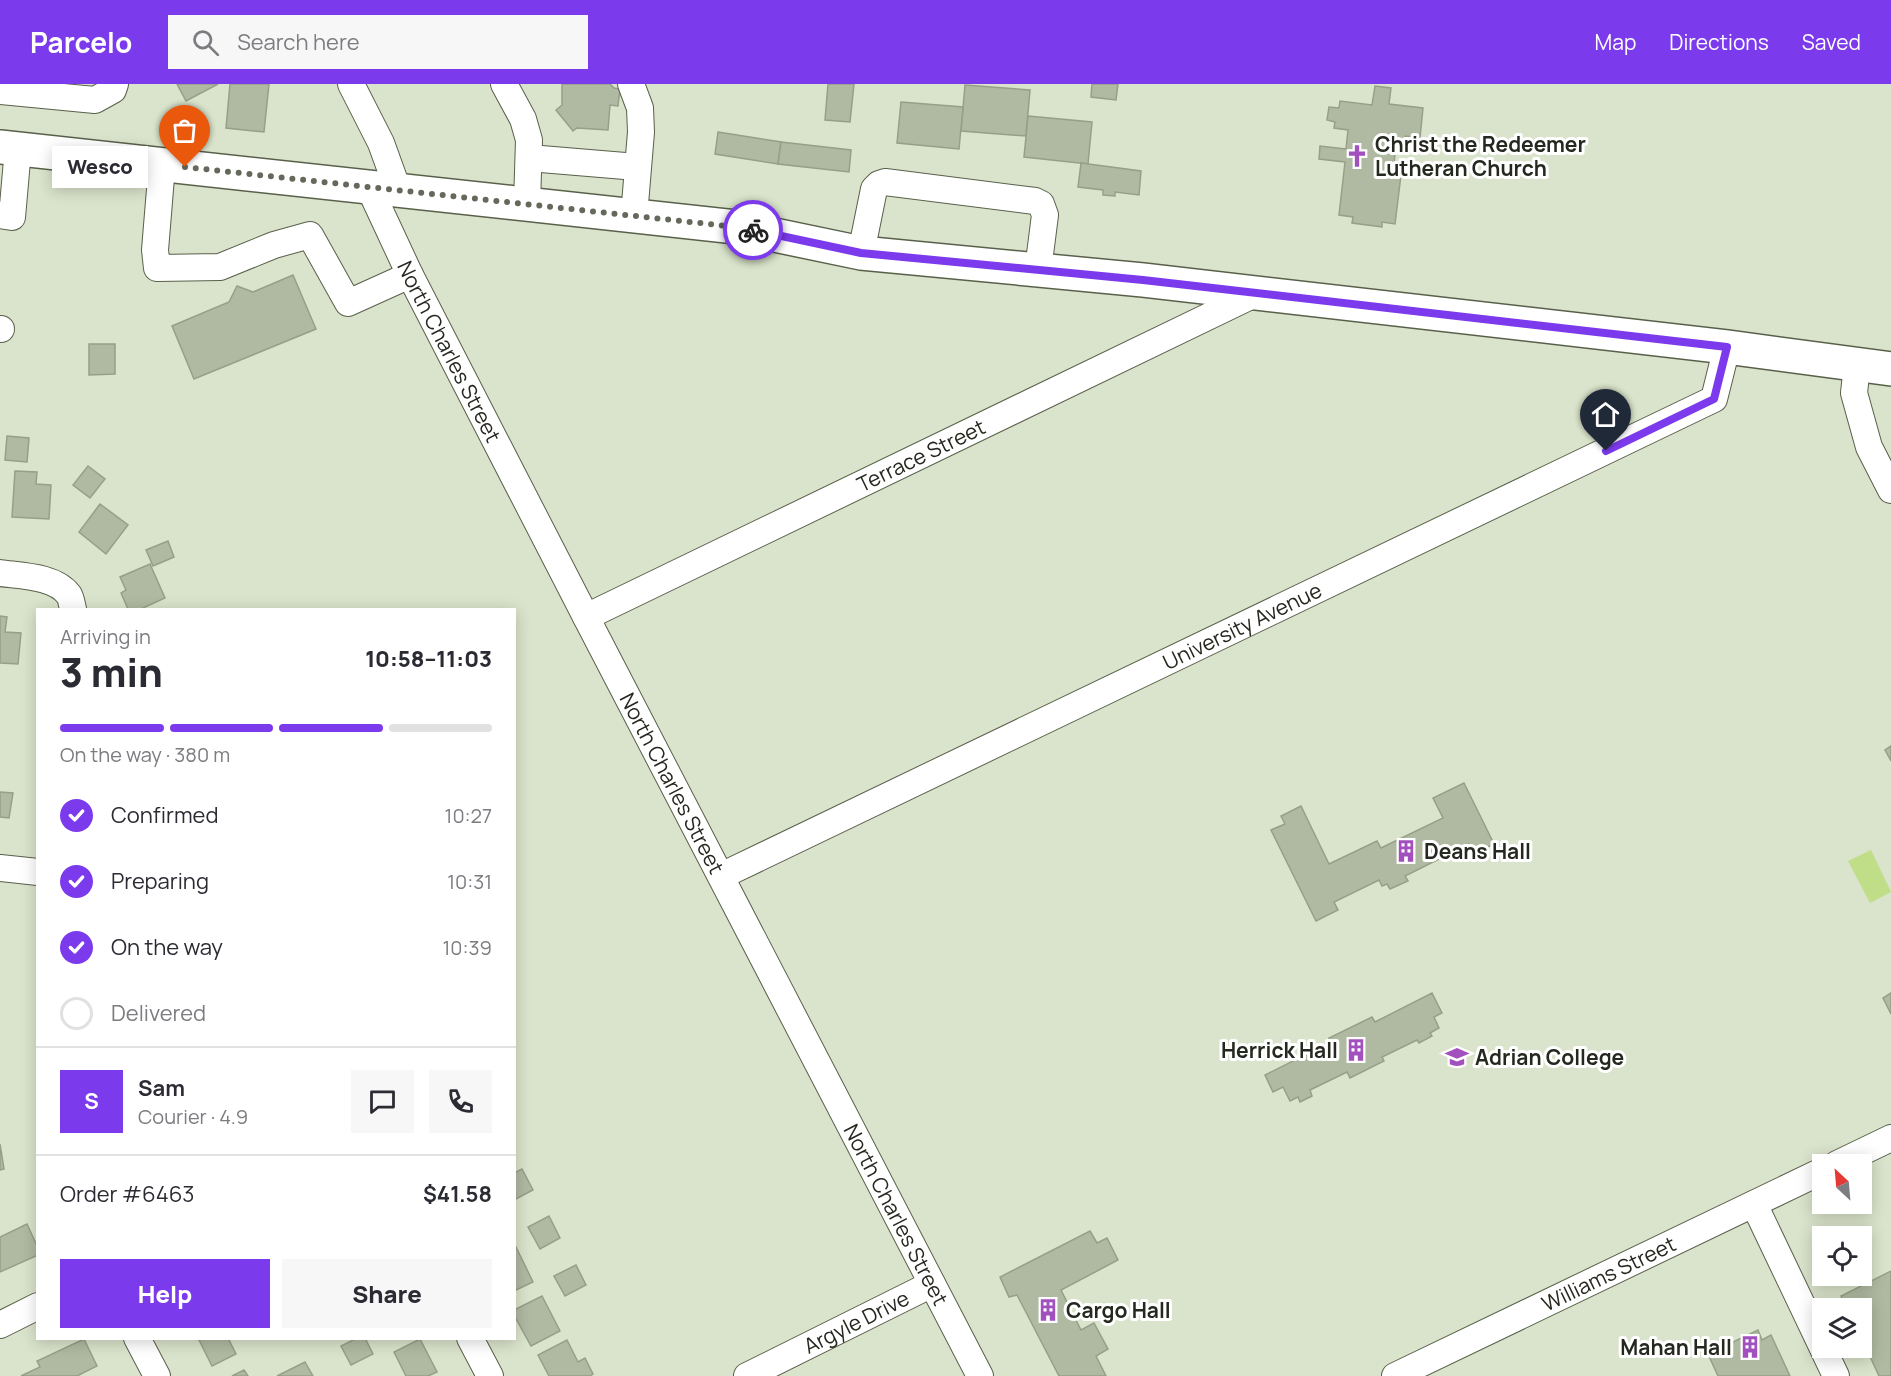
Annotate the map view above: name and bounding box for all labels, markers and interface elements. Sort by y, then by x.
search box [168,15,588,69]
text: Parcelo [30,23,132,61]
icon: search [189,26,222,59]
text: Search here [237,27,360,57]
text: Map [1595,28,1636,56]
text: Directions [1669,28,1769,56]
text: Saved [1802,28,1861,56]
pin [159,105,210,167]
icon: bag [168,114,201,147]
place label: Christ the Redeemer Lutheran Church [1375,130,1586,182]
church icon: Christ the Redeemer Lutheran Church [1344,143,1370,169]
callout: Wesco [53,146,149,188]
text: Wesco [67,153,133,180]
courier [723,200,783,260]
icon: bike [737,214,770,247]
street label: North Charles Street [391,256,508,447]
pin [1580,389,1631,451]
icon: home [1589,398,1622,431]
street label: Terrace Street [852,412,990,498]
street label: University Avenue [1158,576,1326,676]
text: Arriving in [60,623,151,650]
text: 10:58–11:03 [365,644,492,674]
text: 3 min [60,645,163,699]
street label: North Charles Street [614,688,731,879]
text: On the way · 380 m [60,741,230,768]
icon: check [60,799,93,832]
text: Confirmed [111,800,219,830]
text: 10:27 [445,802,492,829]
place label: Deans Hall [1424,837,1531,865]
building icon: Deans Hall [1393,838,1419,864]
icon: check [60,865,93,898]
text: Preparing [111,866,209,896]
text: 10:31 [447,868,492,895]
icon: check [60,931,93,964]
text: On the way [111,932,223,962]
text: 10:39 [443,934,492,961]
text: Delivered [111,998,206,1028]
place label: Herrick Hall [1221,1036,1338,1064]
building icon: Herrick Hall [1343,1037,1369,1063]
place label: Adrian College [1475,1043,1624,1071]
school or university icon: Adrian College [1444,1044,1470,1070]
button: chat [351,1070,414,1133]
button: phone [429,1070,492,1133]
text: Sam [138,1073,185,1103]
text: S [84,1086,99,1116]
text: Courier · 4.9 [138,1103,248,1130]
street label: North Charles Street [838,1119,955,1310]
north arrow [1812,1154,1872,1214]
map controls [1812,1154,1872,1358]
text: Order #6463 [60,1179,195,1209]
text: $41.58 [423,1179,492,1209]
button: locate [1812,1226,1872,1286]
street label: Williams Street [1537,1229,1680,1317]
button: Help [60,1259,270,1328]
button: Share [282,1259,492,1328]
street label: Argyle Drive [799,1284,914,1360]
place label: Cargo Hall [1066,1296,1171,1324]
building icon: Cargo Hall [1035,1297,1061,1323]
button: layers [1812,1298,1872,1358]
place label: Mahan Hall [1620,1333,1732,1361]
building icon: Mahan Hall [1737,1334,1763,1360]

